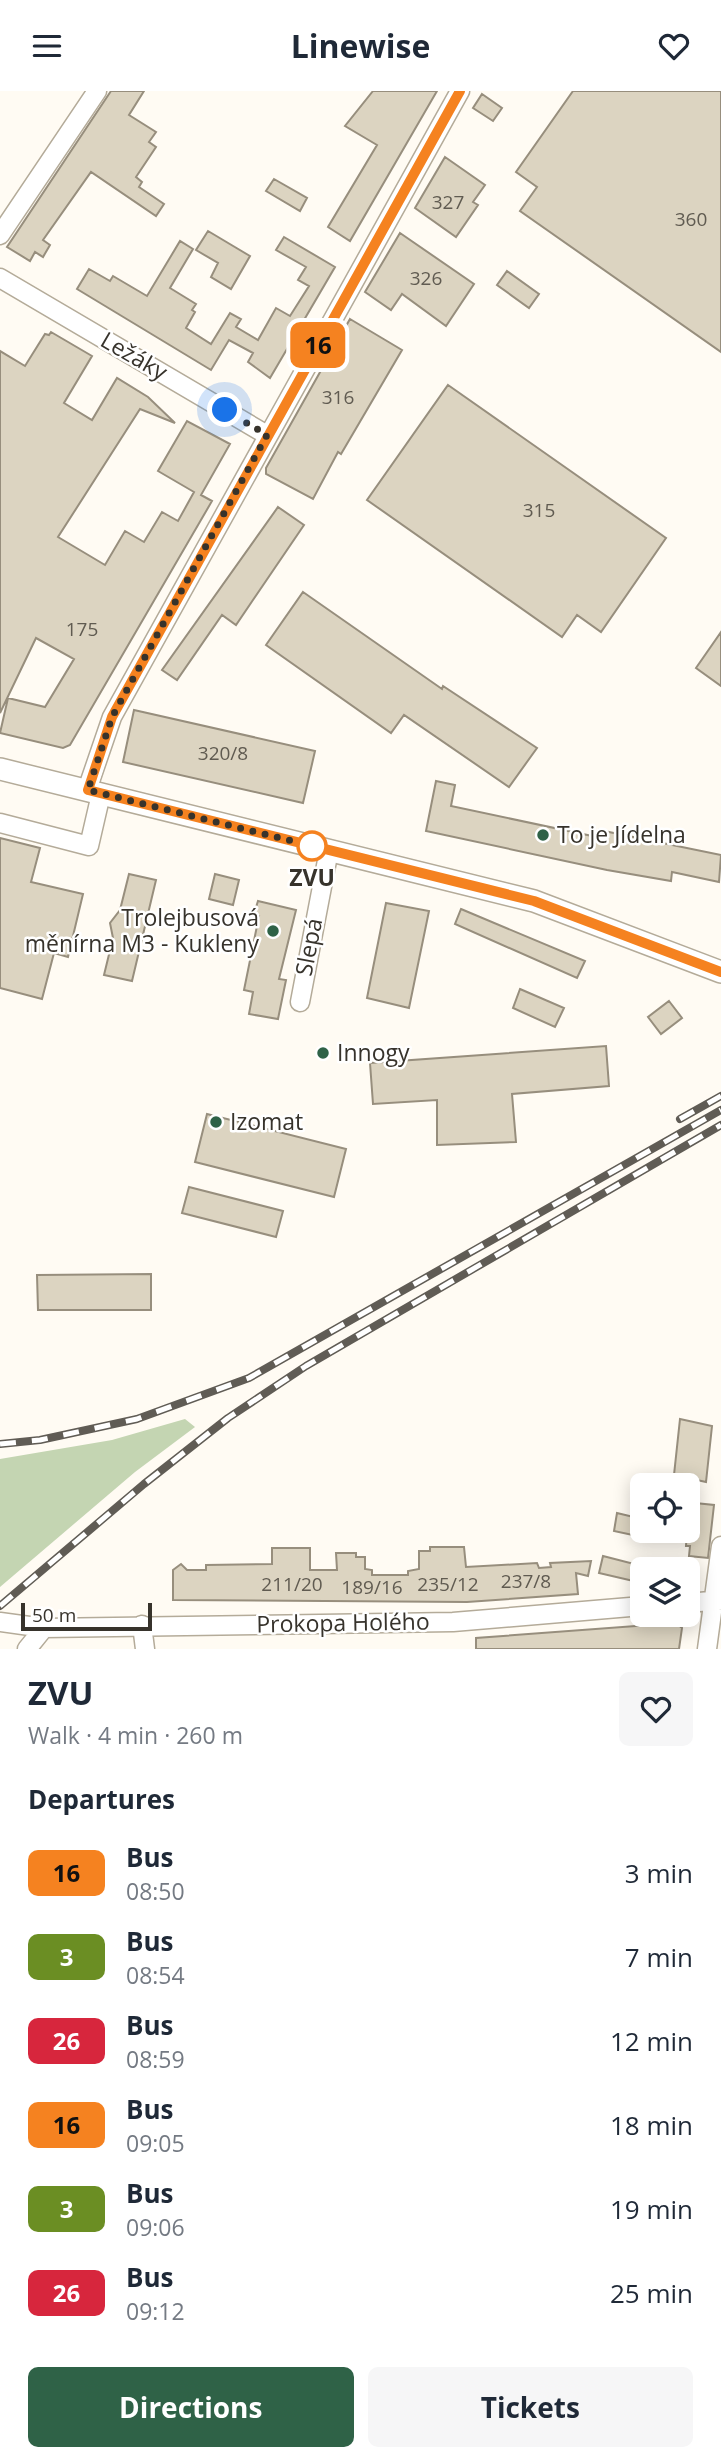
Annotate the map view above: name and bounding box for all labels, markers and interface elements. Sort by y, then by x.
text: Linewise [291,24,430,67]
icon: menu [28,27,66,65]
icon: heart [655,27,693,65]
house number: 327 [432,189,464,215]
house number: 360 [675,206,707,232]
house number: 326 [410,265,442,291]
line badge: 16 [286,322,350,368]
street label: Ležáky [95,323,174,387]
text: 16 [304,328,332,361]
house number: 316 [322,384,354,410]
your location [207,392,242,427]
house number: 315 [523,497,555,523]
house number: 175 [66,616,98,642]
house number: 320/8 [198,740,248,766]
place label: To je Jídelna [557,818,686,850]
marker: To je Jídelna [535,827,551,843]
marker: ZVU [297,831,327,861]
place label: ZVU [289,861,335,893]
place label: Trolejbusová měnírna M3 - Kukleny [25,901,259,959]
street label: Slepá [287,915,329,978]
marker: Trolejbusová měnírna M3 - Kukleny [265,923,281,939]
place label: Innogy [337,1036,410,1068]
marker: Innogy [315,1045,331,1061]
place label: Izomat [230,1105,303,1137]
marker: Izomat [208,1114,224,1130]
map controls [630,1473,700,1627]
button: locate [630,1473,700,1543]
button: layers [630,1557,700,1627]
house number: 237/8 [501,1568,551,1594]
house number: 211/20 [261,1571,323,1597]
house number: 235/12 [417,1571,479,1597]
house number: 189/16 [341,1574,403,1600]
scale bar [21,1600,152,1632]
text: 50 m [32,1602,76,1628]
street label: Prokopa Holého [256,1604,430,1640]
text: ZVU [28,1670,94,1715]
button: heart [619,1672,693,1746]
text: Walk · 4 min · 260 m [28,1719,243,1751]
text: Departures [28,1781,175,1817]
text: Bus [126,1839,173,1875]
text: 3 min [625,1855,693,1891]
text: 16 [53,1856,80,1889]
text: 08:50 [126,1875,185,1907]
text: Bus [126,1923,173,1959]
text: 7 min [625,1939,693,1975]
text: 3 [60,1940,73,1973]
text: 08:54 [126,1959,185,1991]
text: Bus [126,2007,173,2043]
text: 12 min [610,2023,693,2059]
text: 26 [53,2024,80,2057]
text: 08:59 [126,2043,185,2075]
text: Bus [126,2091,173,2127]
text: 18 min [610,2107,693,2143]
text: 16 [53,2108,80,2141]
text: 09:05 [126,2127,185,2159]
text: Bus [126,2175,173,2211]
text: 19 min [610,2191,693,2227]
text: 3 [60,2192,73,2225]
text: 09:06 [126,2211,185,2243]
text: Bus [126,2259,173,2295]
text: 25 min [610,2275,693,2311]
text: 26 [53,2276,80,2309]
text: 09:12 [126,2295,185,2327]
button: Directions [28,2367,354,2447]
button: Tickets [368,2367,693,2447]

